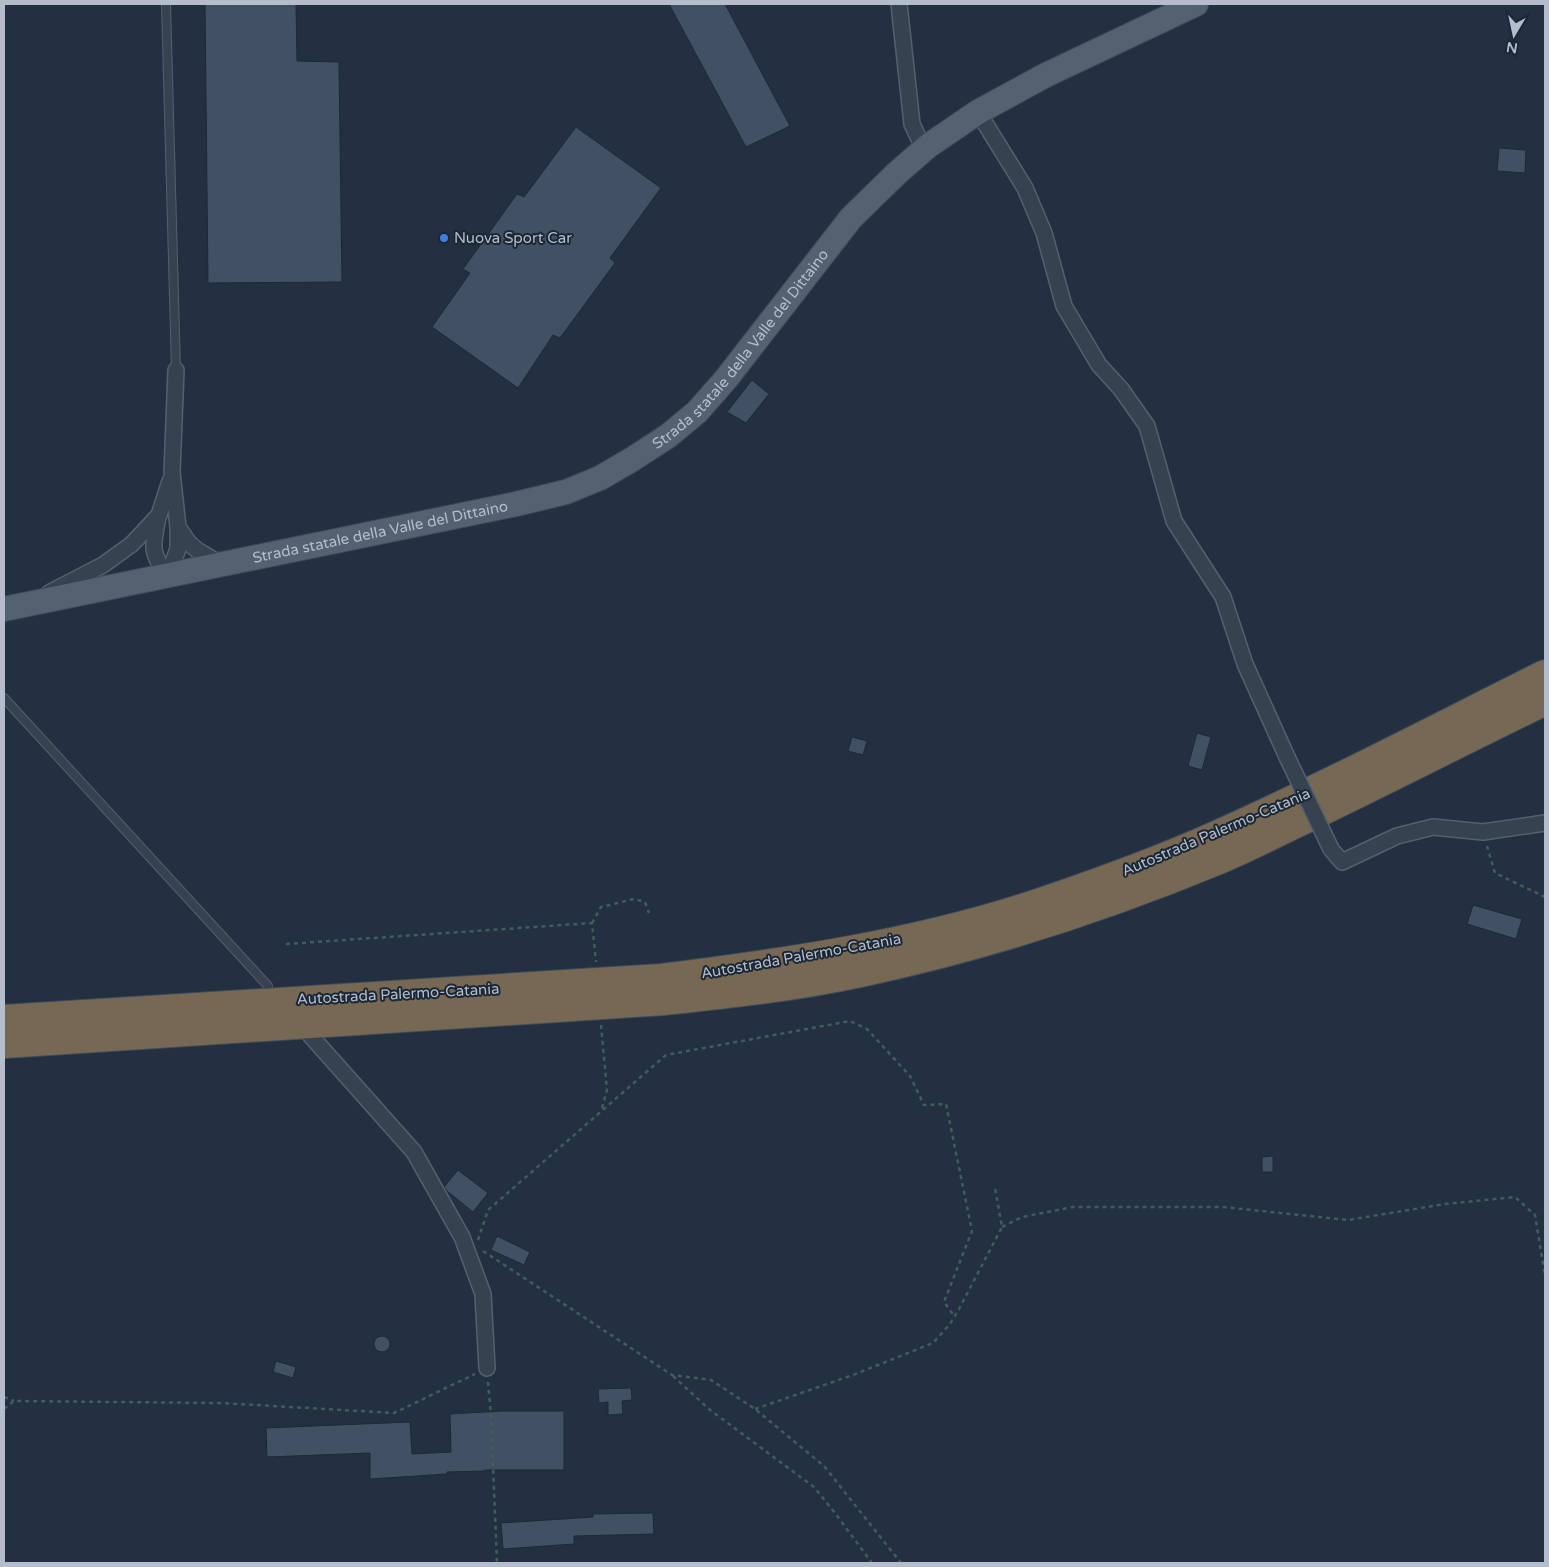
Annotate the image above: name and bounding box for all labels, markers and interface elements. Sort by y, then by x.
north arrow [1489,10,1539,60]
text: N [1505,38,1519,57]
place label: Nuova Sport Car [454,229,572,247]
marker: Nuova Sport Car [438,232,450,244]
street label: Strada statale della Valle del Dittaino [649,246,832,453]
street label: Strada statale della Valle del Dittaino [251,497,509,567]
street label: Autostrada Palermo-Catania [1119,784,1313,880]
street label: Autostrada Palermo-Catania [700,930,902,982]
street label: Autostrada Palermo-Catania [296,980,500,1008]

